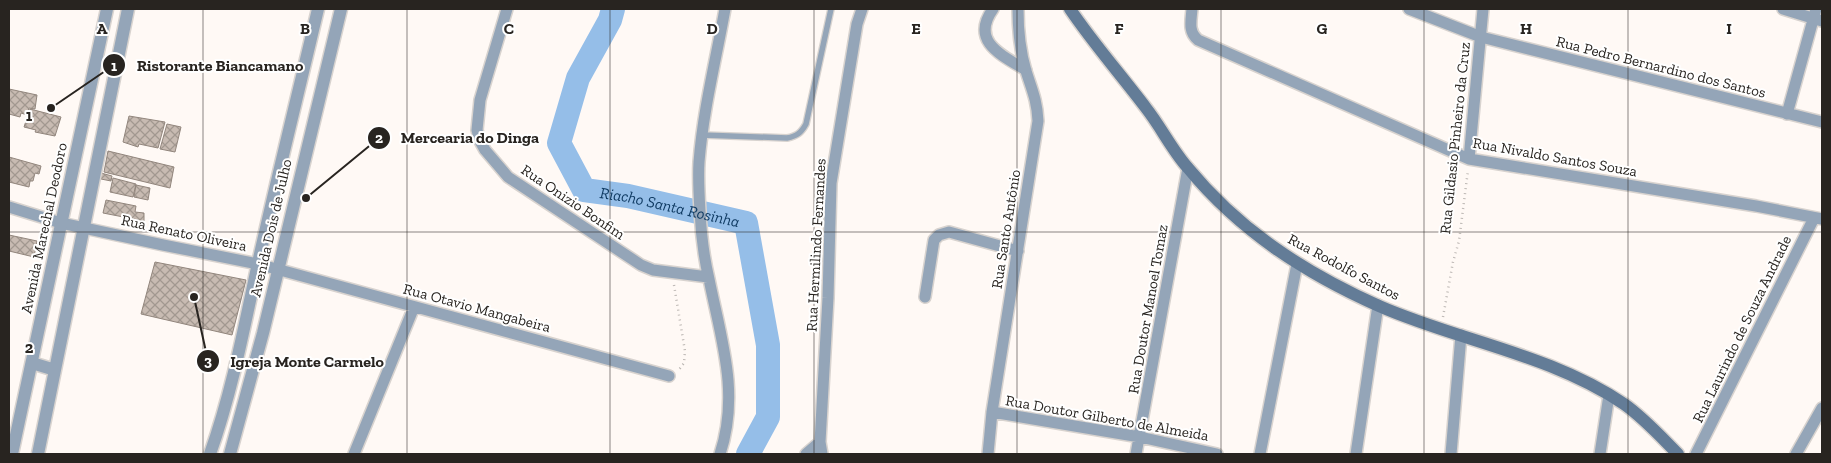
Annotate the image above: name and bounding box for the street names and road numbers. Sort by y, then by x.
street label: Rua Pedro Bernardino dos Santos [1554,32,1768,102]
street label: Rua Gildasio Pinheiro da Cruz [1436,41,1474,235]
street label: Rua Nivaldo Santos Souza [1471,134,1639,180]
street label: Avenida Marechal Deodoro [17,141,71,315]
street label: Avenida Dois de Julho [246,157,296,299]
street label: Rua Hermilindo Fernandes [802,158,830,332]
street label: Rua Onizio Bonfim [518,161,628,243]
street label: Rua Santo Antônio [988,168,1024,290]
street label: Rua Renato Oliveira [120,211,248,255]
street label: Rua Doutor Manoel Tomaz [1124,223,1172,395]
street label: Rua Rodolfo Santos [1285,230,1403,304]
street label: Rua Laurindo de Souza Andrade [1689,233,1795,425]
street label: Rua Otavio Mangabeira [401,280,553,336]
street label: Rua Doutor Gilberto de Almeida [1004,391,1210,445]

